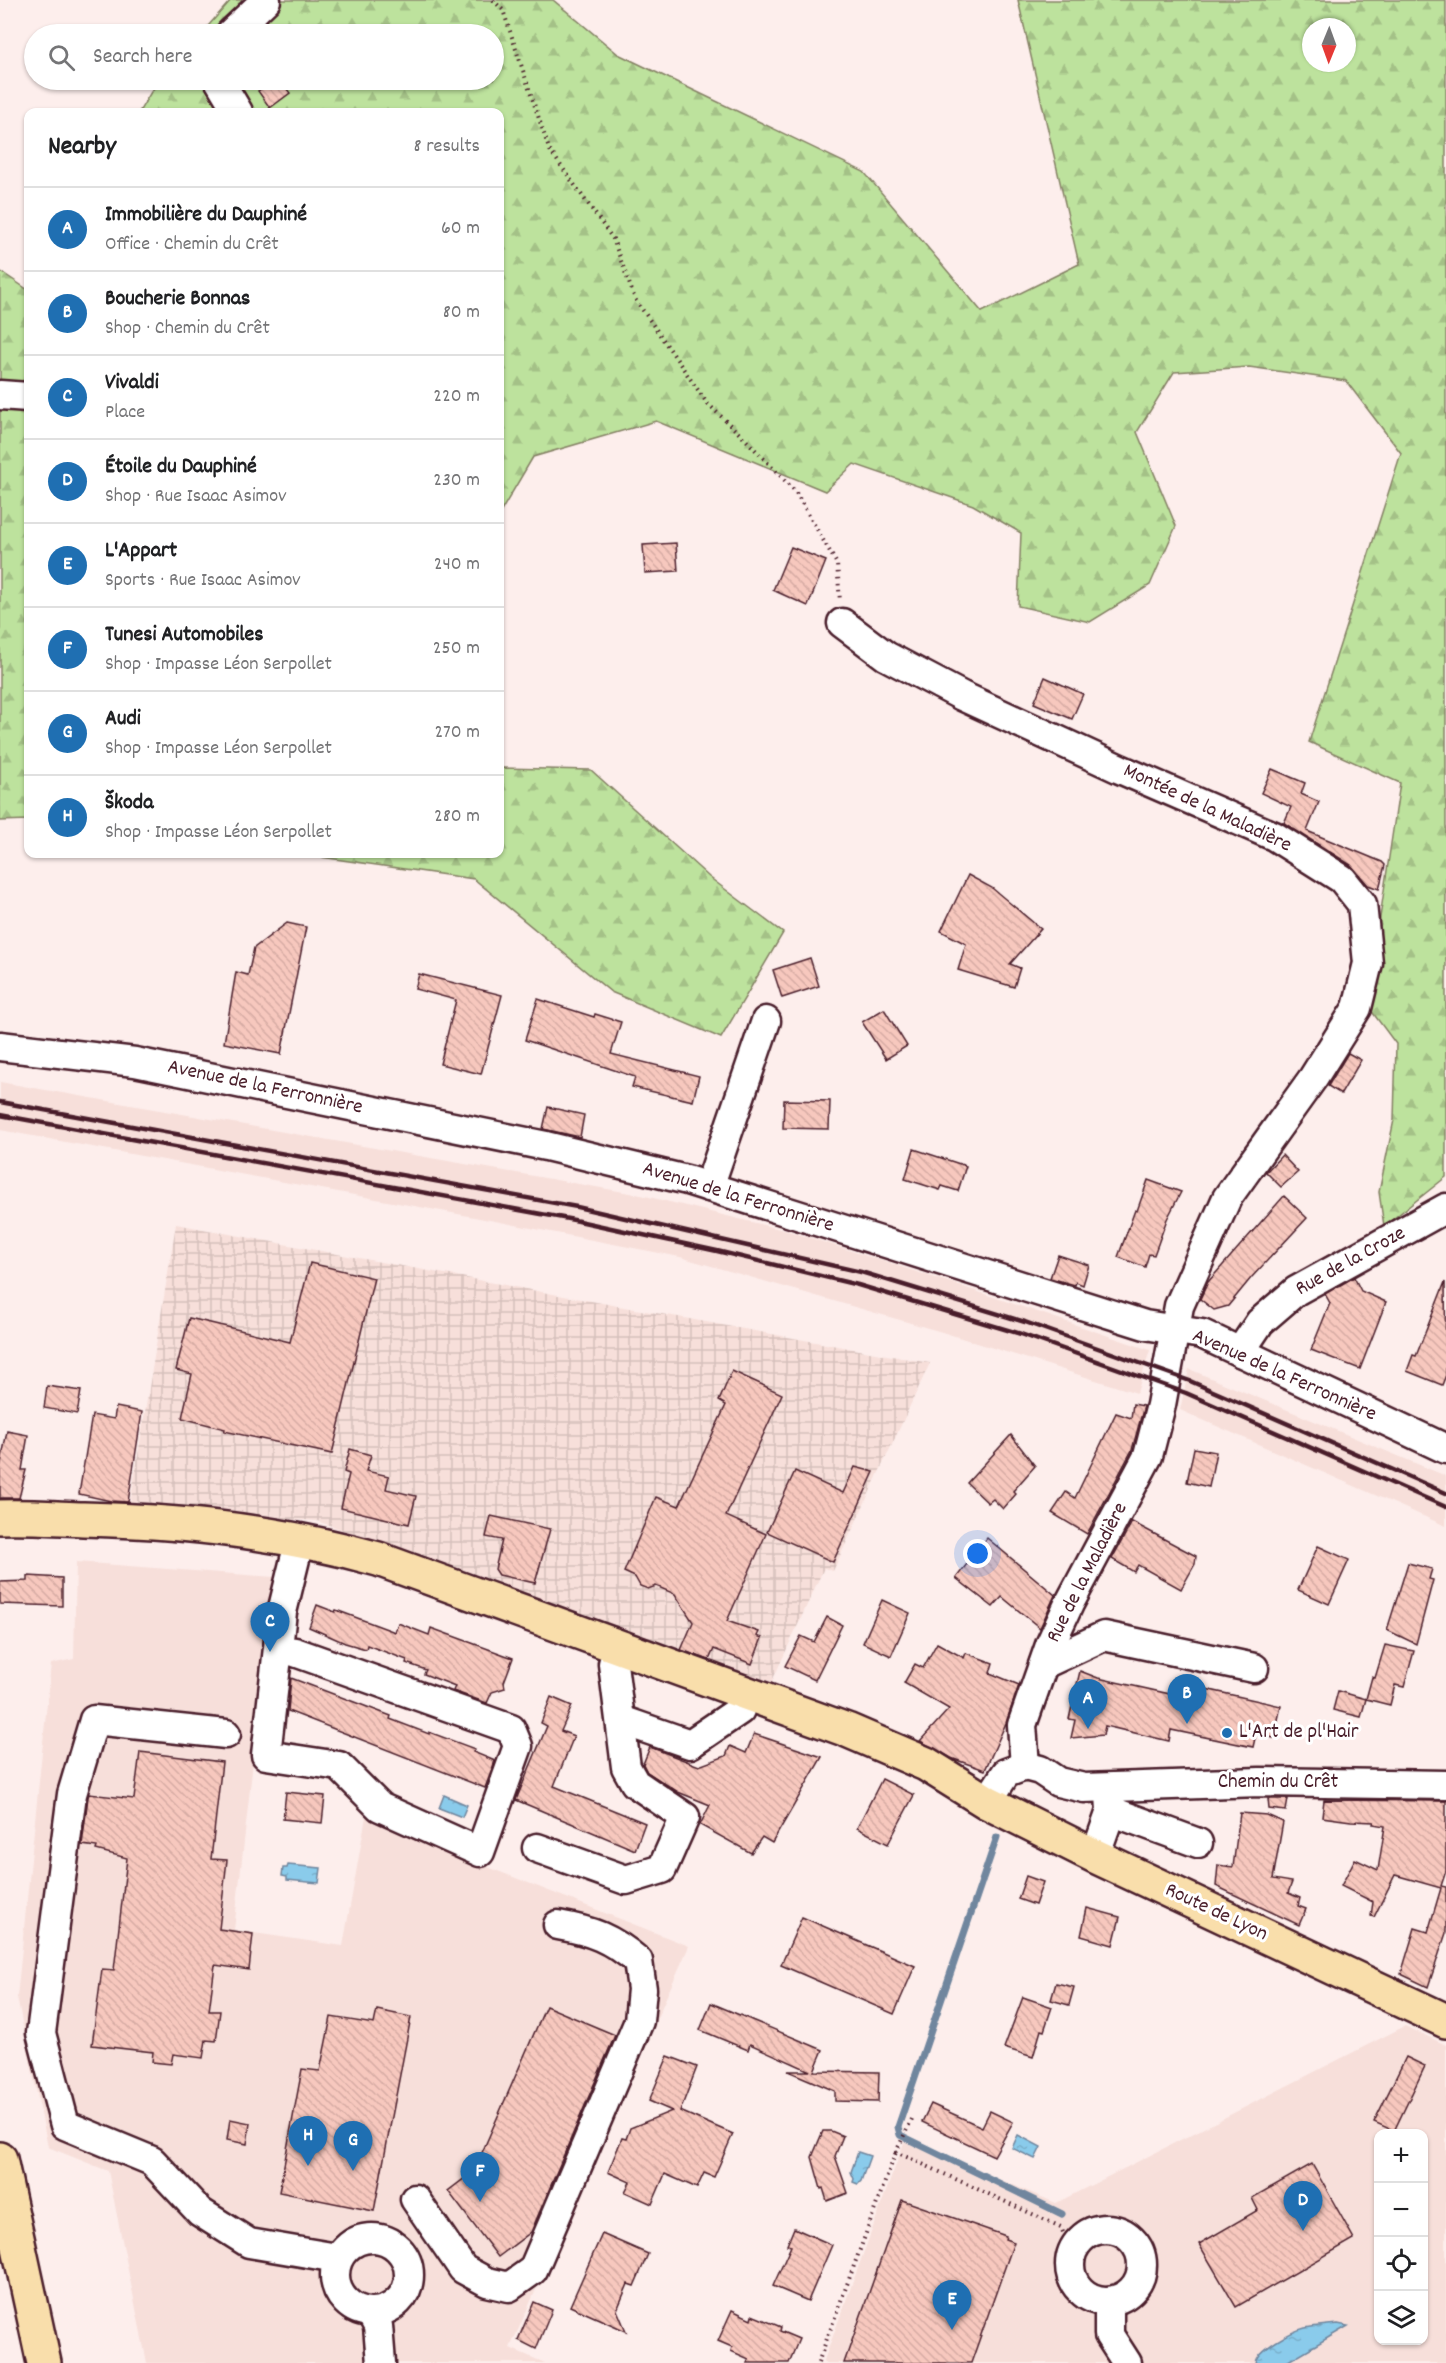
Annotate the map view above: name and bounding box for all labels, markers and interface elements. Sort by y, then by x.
north arrow [1302,18,1356,72]
search box [24,24,504,90]
icon: search [45,41,78,74]
text: Search here [93,42,192,73]
text: Nearby [48,129,116,166]
text: 8 results [414,133,480,161]
text: Immobilière du Dauphiné [105,200,307,231]
text: A [62,215,73,243]
text: 60 m [441,215,480,243]
text: Office · Chemin du Crêt [105,231,279,259]
text: Boucherie Bonnas [105,284,250,315]
text: B [63,299,72,327]
text: 80 m [443,299,480,327]
text: Shop · Chemin du Crêt [105,315,270,343]
text: Vivaldi [105,368,159,399]
text: C [63,383,72,411]
text: 220 m [433,383,480,411]
text: Place [105,399,145,427]
text: Étoile du Dauphiné [105,452,257,483]
text: D [62,467,73,495]
text: 230 m [433,467,480,495]
text: Shop · Rue Isaac Asimov [105,483,287,511]
text: L'Appart [105,536,177,567]
text: E [63,551,72,579]
text: 240 m [434,551,480,579]
text: Sports · Rue Isaac Asimov [105,567,301,595]
text: Tunesi Automobiles [105,620,264,651]
text: F [63,635,72,663]
text: 250 m [433,635,480,663]
text: Shop · Impasse Léon Serpollet [105,651,332,679]
text: Audi [105,704,141,735]
text: G [62,719,73,747]
text: 270 m [434,719,480,747]
text: Shop · Impasse Léon Serpollet [105,735,332,763]
street label: Montée de la Maladière [1118,757,1296,861]
text: Škoda [105,788,154,819]
text: H [62,803,73,831]
text: 280 m [434,803,480,831]
text: Shop · Impasse Léon Serpollet [105,819,332,847]
street label: Avenue de la Ferronnière [165,1053,365,1123]
street label: Avenue de la Ferronnière [639,1155,837,1241]
street label: Rue de la Croze [1291,1219,1411,1305]
street label: Avenue de la Ferronnière [1187,1322,1381,1430]
street label: Rue de la Maladière [1040,1498,1136,1648]
your location [963,1539,992,1568]
pin: C [250,1602,290,1652]
pin: B [1168,1674,1206,1724]
pin: A [1068,1680,1108,1729]
place label: L'Art de pl'Hair [1239,1718,1359,1748]
marker: L'Art de pl'Hair [1220,1726,1234,1740]
street label: Chemin du Crêt [1218,1768,1339,1798]
street label: Route de Lyon [1160,1876,1272,1950]
pin: H [288,2116,328,2166]
pin: G [334,2122,372,2171]
map controls [1374,2129,1428,2345]
button: + [1374,2129,1428,2183]
pin: F [460,2152,500,2202]
pin: D [1284,2182,1322,2231]
button: − [1374,2183,1428,2237]
button: locate [1374,2237,1428,2291]
pin: E [932,2280,972,2330]
button: layers [1374,2291,1428,2345]

